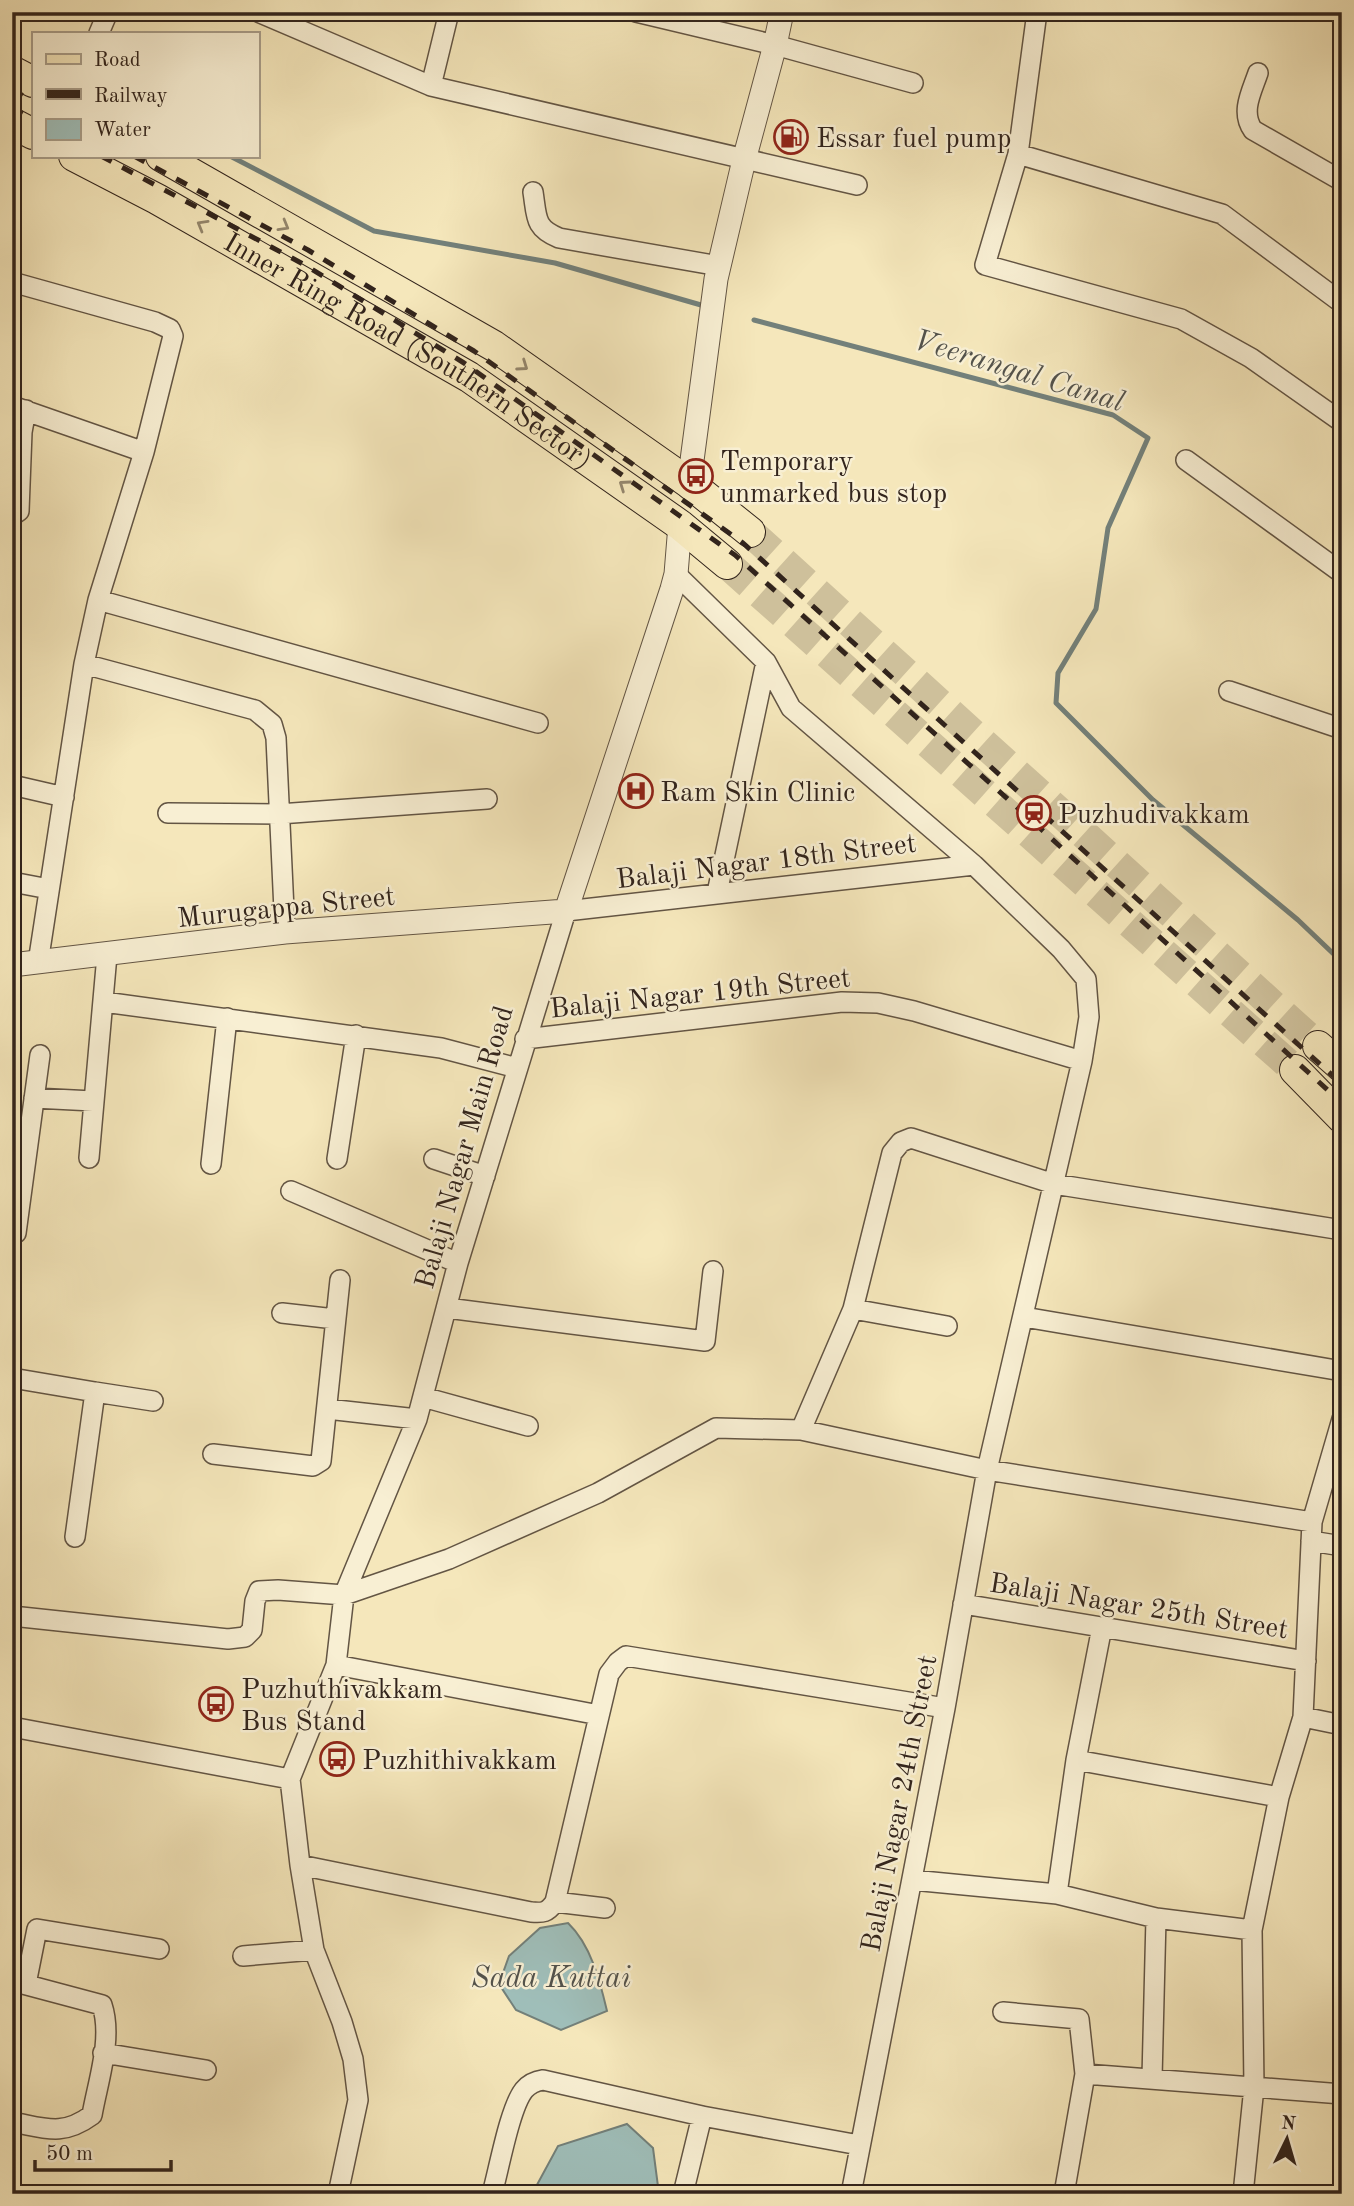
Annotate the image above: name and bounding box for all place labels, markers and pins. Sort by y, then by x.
fuel station icon: Essar fuel pump [772,118,810,156]
place label: Essar fuel pump [816,126,1011,154]
place label: Temporary unmarked bus stop [720,449,947,509]
bus stop icon: Temporary unmarked bus stop [677,457,715,495]
hospital icon: Ram Skin Clinic [617,772,655,810]
place label: Ram Skin Clinic [660,780,855,808]
station icon: Puzhudivakkam [1015,794,1053,832]
place label: Puzhudivakkam [1058,802,1250,830]
place label: Puzhuthivakkam Bus Stand [241,1677,443,1737]
bus stop icon: Puzhuthivakkam Bus Stand [197,1685,235,1723]
bus stop icon: Puzhithivakkam [318,1740,356,1778]
place label: Puzhithivakkam [362,1748,557,1776]

